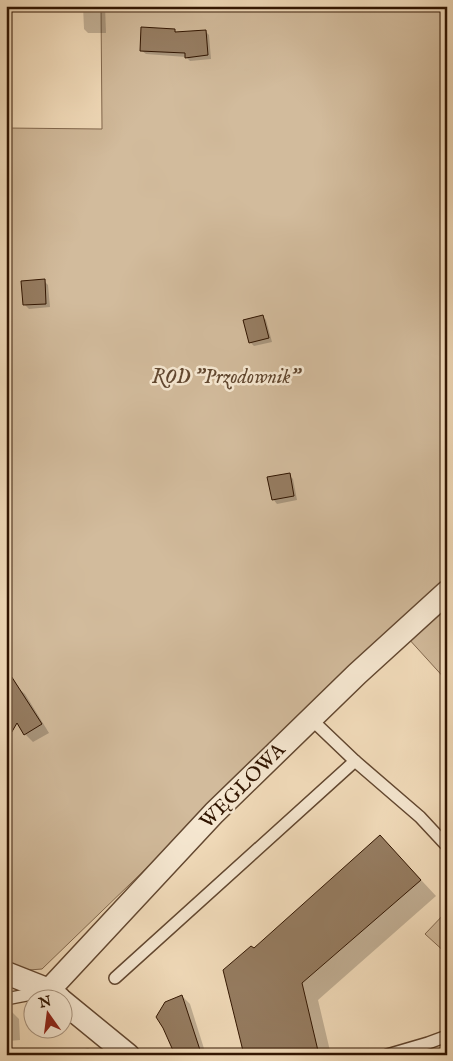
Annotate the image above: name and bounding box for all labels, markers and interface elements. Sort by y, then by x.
park label: ROD "Przodownik" [152,365,302,390]
street label: WĘGLOWA [195,738,291,834]
north arrow [22,988,72,1038]
text: N [36,992,53,1013]

